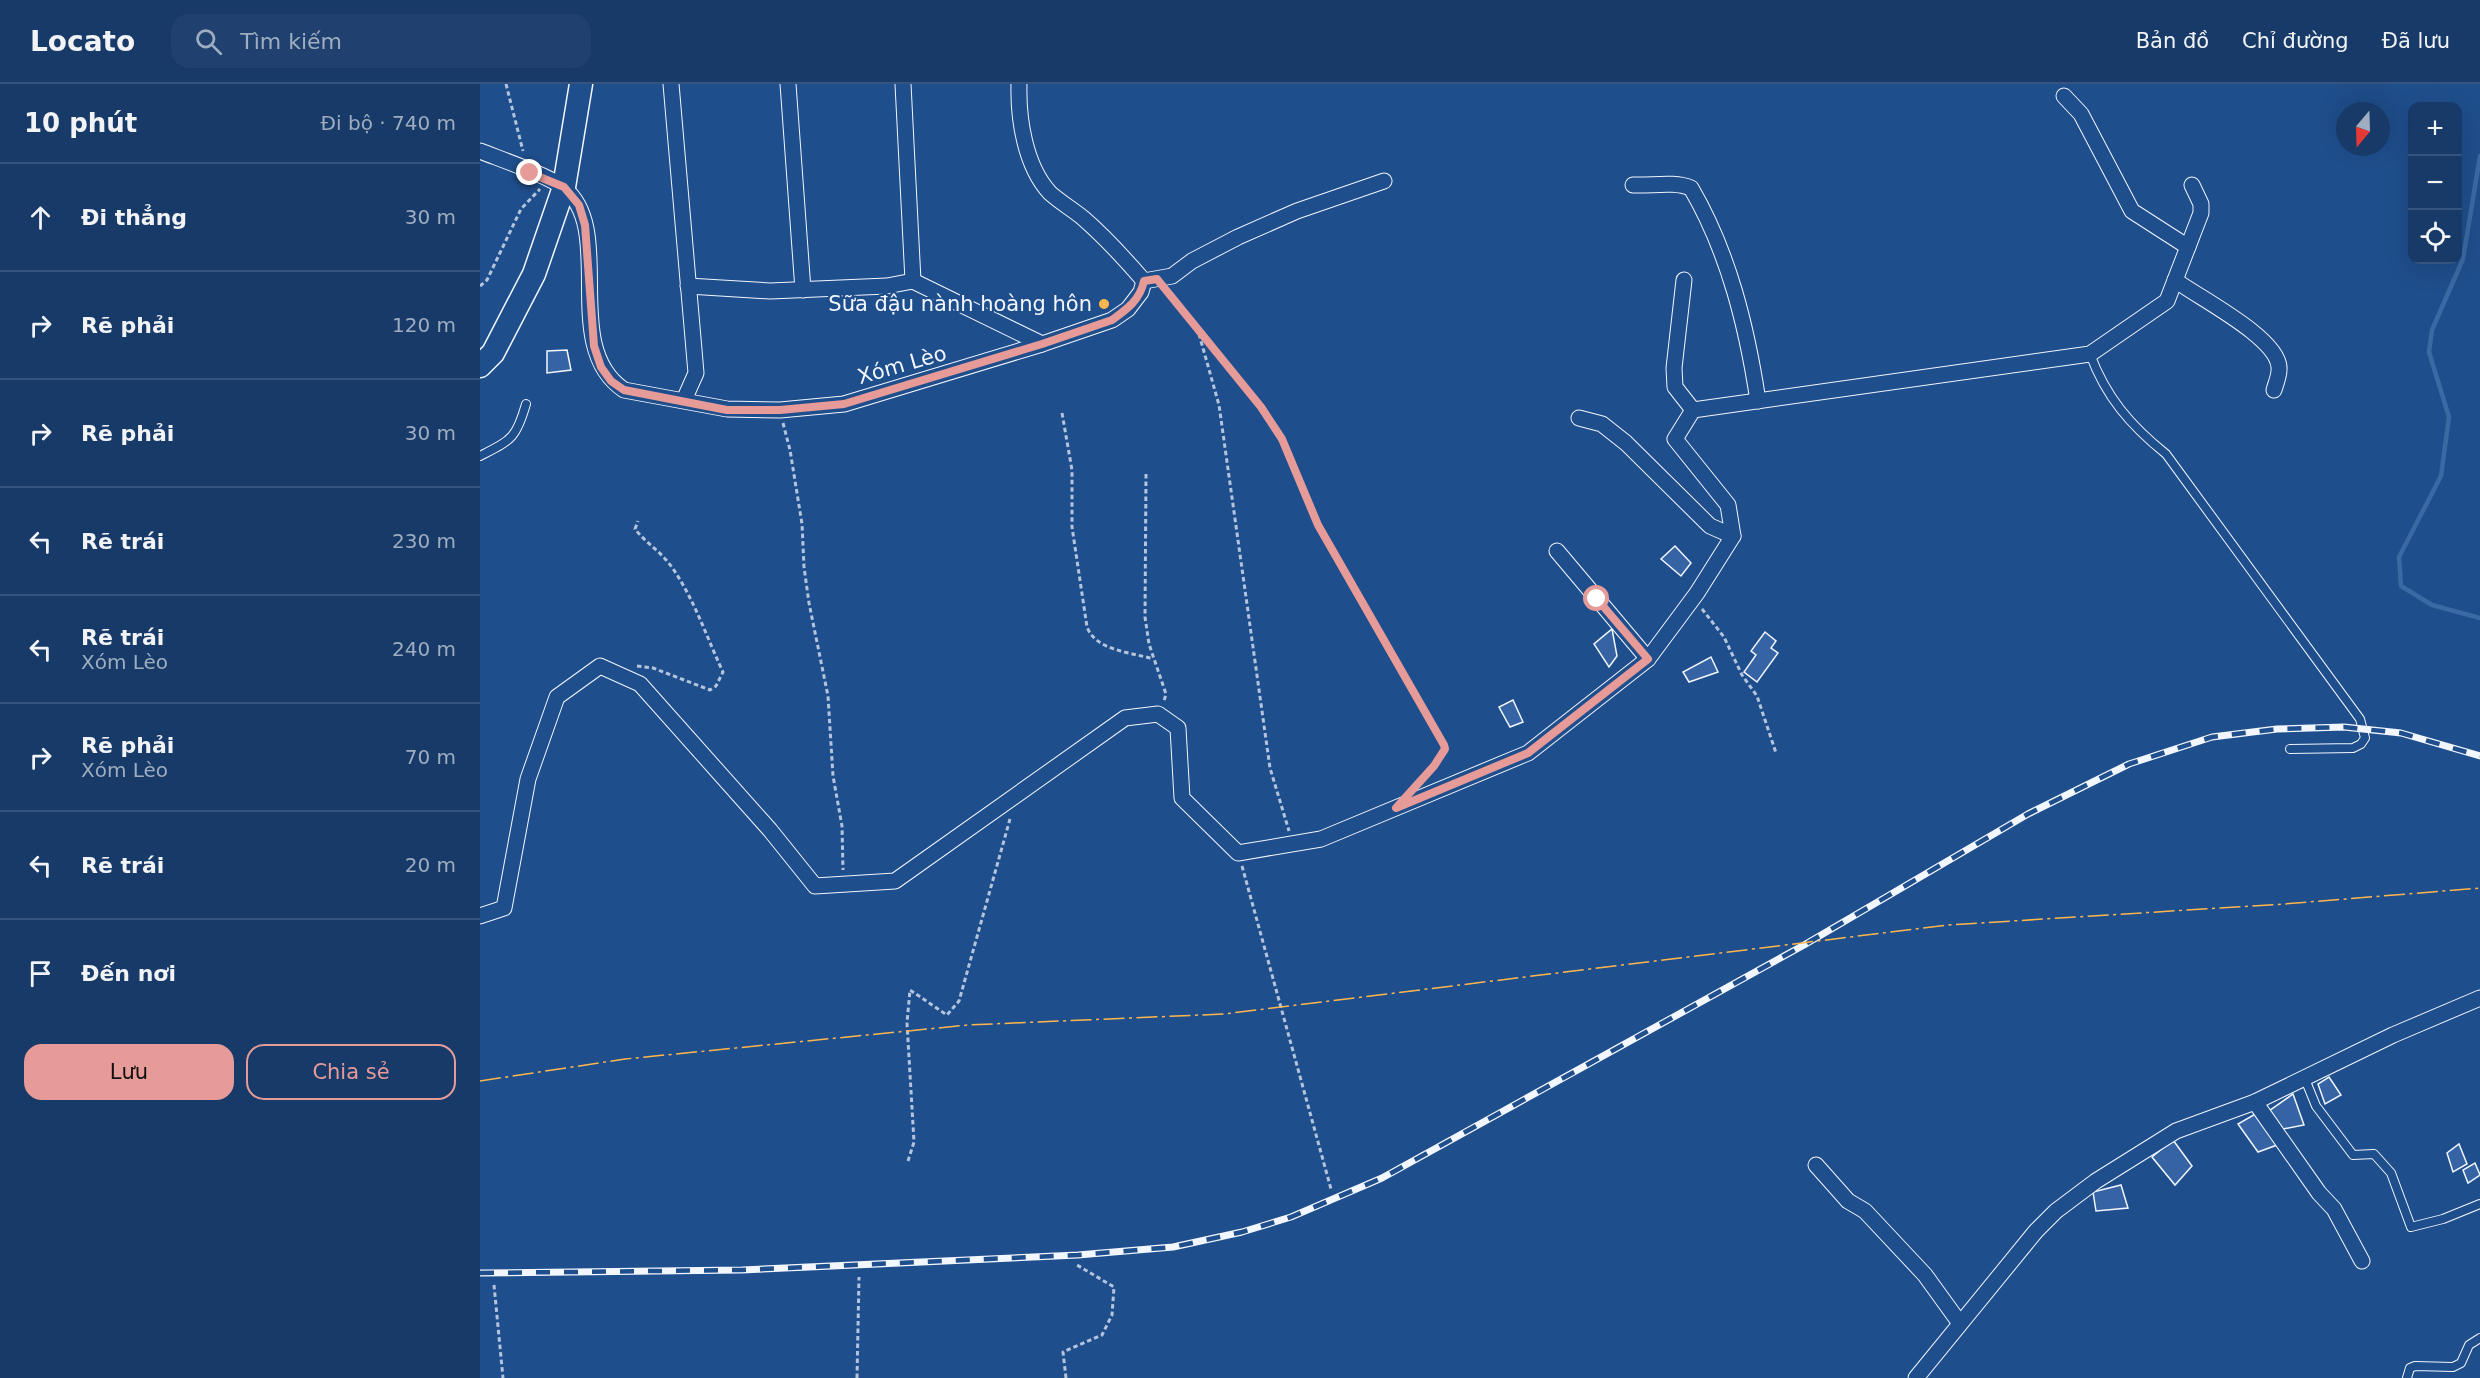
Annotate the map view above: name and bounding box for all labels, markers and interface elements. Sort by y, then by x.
search box [171,14,591,68]
text: Locato [30,25,135,58]
icon: search [192,25,225,58]
text: Tìm kiếm [240,29,342,54]
text: Bản đồ [2136,29,2209,53]
text: Chỉ đường [2242,29,2349,53]
text: Đã lưu [2382,29,2450,53]
north arrow [2336,102,2390,156]
map controls [2408,102,2462,264]
button: + [2408,102,2462,156]
text: 10 phút [24,108,137,138]
text: Đi bộ · 740 m [321,111,456,135]
button: − [2408,156,2462,210]
route end [516,159,542,185]
icon: ahead [24,201,57,234]
text: Đi thẳng [81,205,187,230]
text: 30 m [405,205,456,229]
button: locate [2408,210,2462,264]
place label: Sữa đậu nành hoàng hôn [828,292,1092,316]
marker: Sữa đậu nành hoàng hôn [1097,297,1111,311]
icon: right [24,309,57,342]
text: Rẽ phải [81,313,174,338]
text: 120 m [392,313,456,337]
street label: Xóm Lèo [855,341,949,389]
icon: right [24,417,57,450]
text: Rẽ phải [81,421,174,446]
text: 30 m [405,421,456,445]
icon: left [24,525,57,558]
text: Rẽ trái [81,529,164,554]
text: 230 m [392,529,456,553]
route start [1583,585,1609,611]
text: Rẽ trái [81,625,164,650]
icon: left [24,633,57,666]
text: 240 m [392,637,456,661]
text: Xóm Lèo [81,650,168,674]
text: Rẽ phải [81,733,174,758]
icon: right [24,741,57,774]
text: 70 m [405,745,456,769]
text: Xóm Lèo [81,758,168,782]
icon: left [24,849,57,882]
text: Rẽ trái [81,853,164,878]
text: 20 m [405,853,456,877]
icon: arrive [24,957,57,990]
text: Đến nơi [81,961,176,986]
button: Lưu [24,1044,234,1100]
button: Chia sẻ [246,1044,456,1100]

